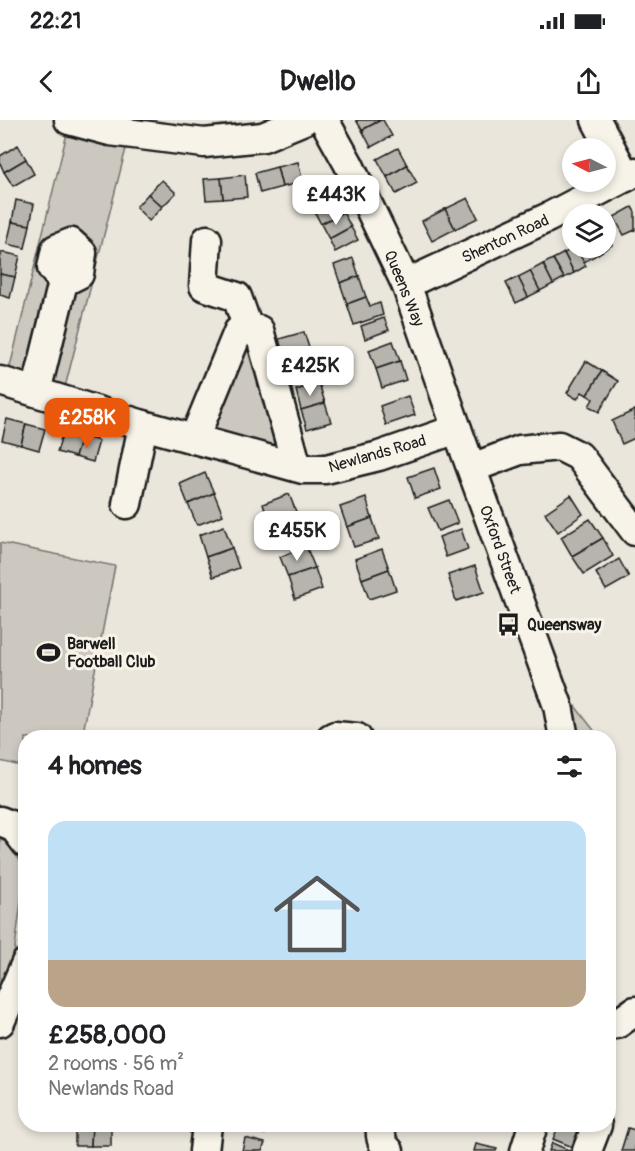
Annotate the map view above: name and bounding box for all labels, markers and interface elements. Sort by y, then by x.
text: 22:21 [30,7,81,35]
icon: back [30,65,63,98]
text: Dwello [280,65,355,98]
icon: share [572,65,605,98]
north arrow [562,138,616,192]
map controls [562,138,616,258]
pin: £443K [294,175,378,226]
text: £443K [306,182,366,207]
button: layers [562,204,616,258]
street label: Shenton Road [459,210,552,268]
street label: Queens Way [380,247,428,330]
pin: £425K [268,346,352,397]
text: £425K [281,353,339,378]
pin: £258K [45,398,129,449]
text: £258K [58,405,116,430]
street label: Newlands Road [326,430,429,477]
street label: Oxford Street [475,503,525,597]
pin: £455K [255,511,339,562]
text: £455K [268,518,326,543]
bus stop icon: Queensway [496,611,522,637]
place label: Queensway [527,615,601,635]
place label: Barwell Football Club [67,634,156,672]
sports icon: Barwell Football Club [36,639,62,665]
text: 4 homes [48,750,142,782]
icon: filters [553,750,586,783]
icon: home [263,860,371,968]
text: £258,000 [48,1019,166,1051]
text: 2 rooms · 56 m² [48,1051,184,1076]
text: Newlands Road [48,1076,174,1101]

